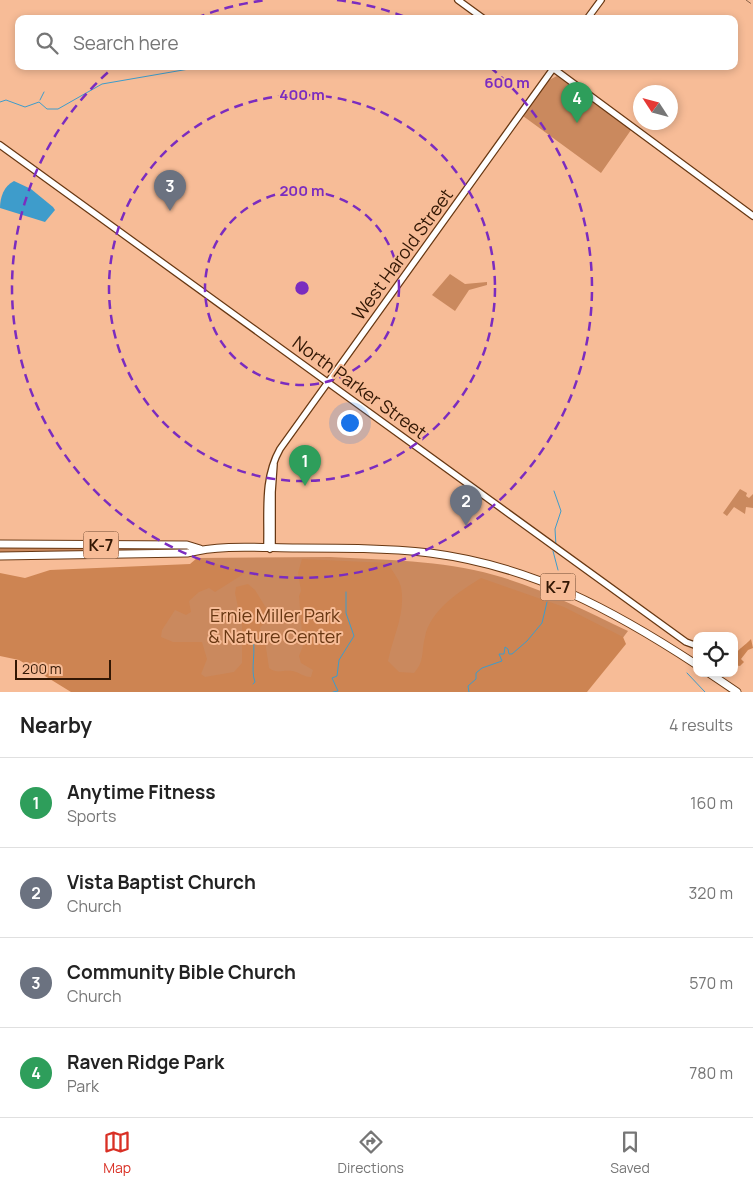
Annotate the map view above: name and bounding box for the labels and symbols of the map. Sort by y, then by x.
text: 600 m [484,72,530,93]
pin: 4 [561,82,593,123]
text: 400 m [279,84,325,105]
north arrow [633,85,678,130]
pin: 3 [154,170,186,211]
text: 200 m [279,180,325,201]
street label: West Harold Street [346,183,458,325]
centre of rings [293,279,311,297]
street label: North Parker Street [288,330,432,444]
your location [337,410,363,436]
pin: 1 [289,445,321,486]
pin: 2 [450,485,482,526]
road number: K-7 [84,532,118,558]
road number: K-7 [540,574,576,600]
park label: Ernie Miller Park & Nature Center [208,603,342,648]
scale bar [15,657,111,680]

